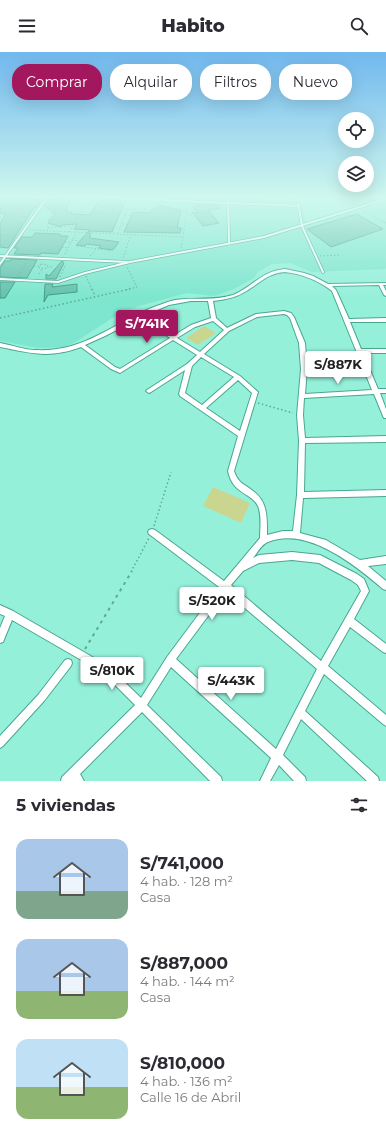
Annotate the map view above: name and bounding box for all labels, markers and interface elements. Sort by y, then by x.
icon: menu [16,15,38,37]
text: Habito [161,15,225,37]
icon: search [348,15,370,37]
chip: Comprar [12,64,102,100]
chip: Alquilar [110,64,192,100]
chip: Filtros [200,64,271,100]
chip: Nuevo [279,64,352,100]
map controls [338,112,374,192]
button: locate [338,112,374,148]
button: layers [338,156,374,192]
pin: S/741K [114,310,180,344]
text: S/741K [125,315,169,331]
pin: S/887K [305,351,371,385]
text: S/887K [314,356,362,372]
pin: S/520K [179,587,245,621]
text: S/520K [188,592,236,608]
pin: S/810K [79,657,145,691]
text: S/810K [89,662,135,678]
pin: S/443K [198,667,264,701]
text: S/443K [207,672,255,688]
icon: filters [348,794,370,816]
text: 5 viviendas [16,795,115,815]
text: S/741,000 [140,853,224,873]
icon: home [48,855,96,903]
text: 4 hab. · 128 m² [140,873,233,889]
text: Casa [140,889,171,905]
text: S/887,000 [140,953,228,973]
icon: home [48,955,96,1003]
text: 4 hab. · 144 m² [140,973,235,989]
text: Casa [140,989,171,1005]
text: S/810,000 [140,1053,225,1073]
icon: home [48,1055,96,1103]
text: 4 hab. · 136 m² [140,1073,233,1089]
text: Calle 16 de Abril [140,1089,241,1105]

